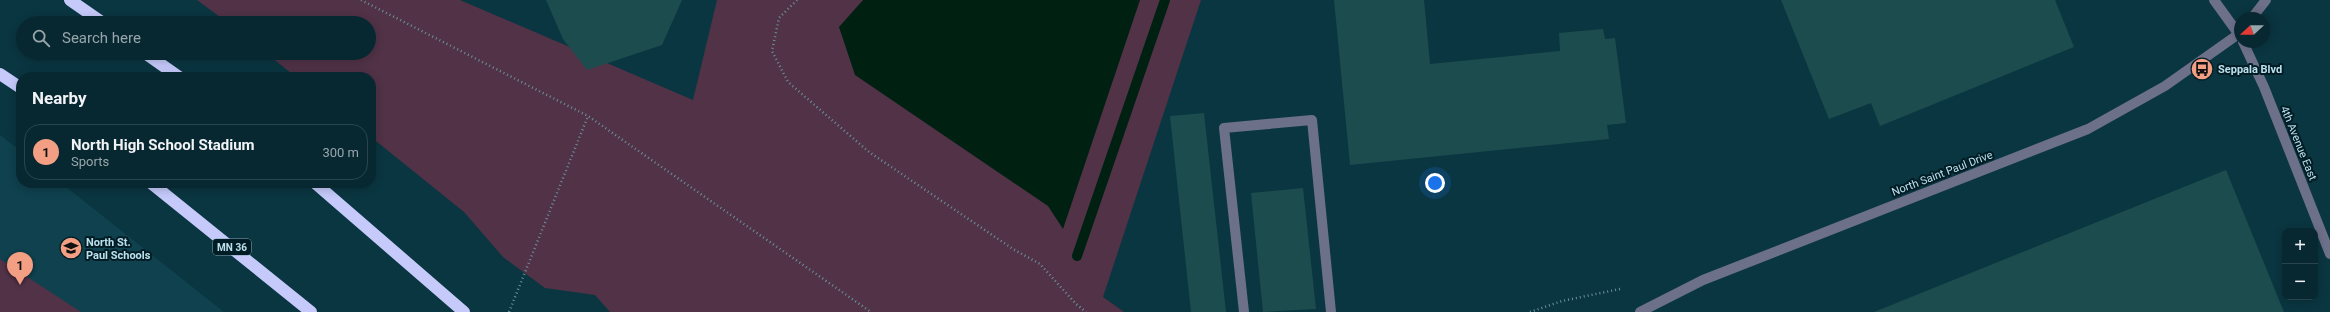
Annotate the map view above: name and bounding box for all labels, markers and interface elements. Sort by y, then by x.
north arrow [2234,12,2270,48]
search box [16,16,376,60]
icon: search [30,27,52,49]
text: Search here [62,29,141,47]
bus stop icon: Seppala Blvd [2189,56,2215,82]
place label: Seppala Blvd [2218,63,2282,76]
text: Nearby [32,88,87,108]
street label: 4th Avenue East [2278,104,2319,183]
text: North High School Stadium [71,136,255,154]
text: 1 [42,145,50,160]
text: 300 m [322,145,359,160]
street label: North Saint Paul Drive [1890,148,1995,199]
text: Sports [71,154,109,169]
your location [1425,173,1445,193]
map controls [2282,228,2318,300]
button: + [2282,228,2318,264]
school or university icon: North St. Paul Schools [58,235,84,261]
place label: North St. Paul Schools [86,236,151,262]
road number: MN 36 [213,239,251,255]
pin: 1 [7,252,33,285]
button: − [2282,264,2318,300]

